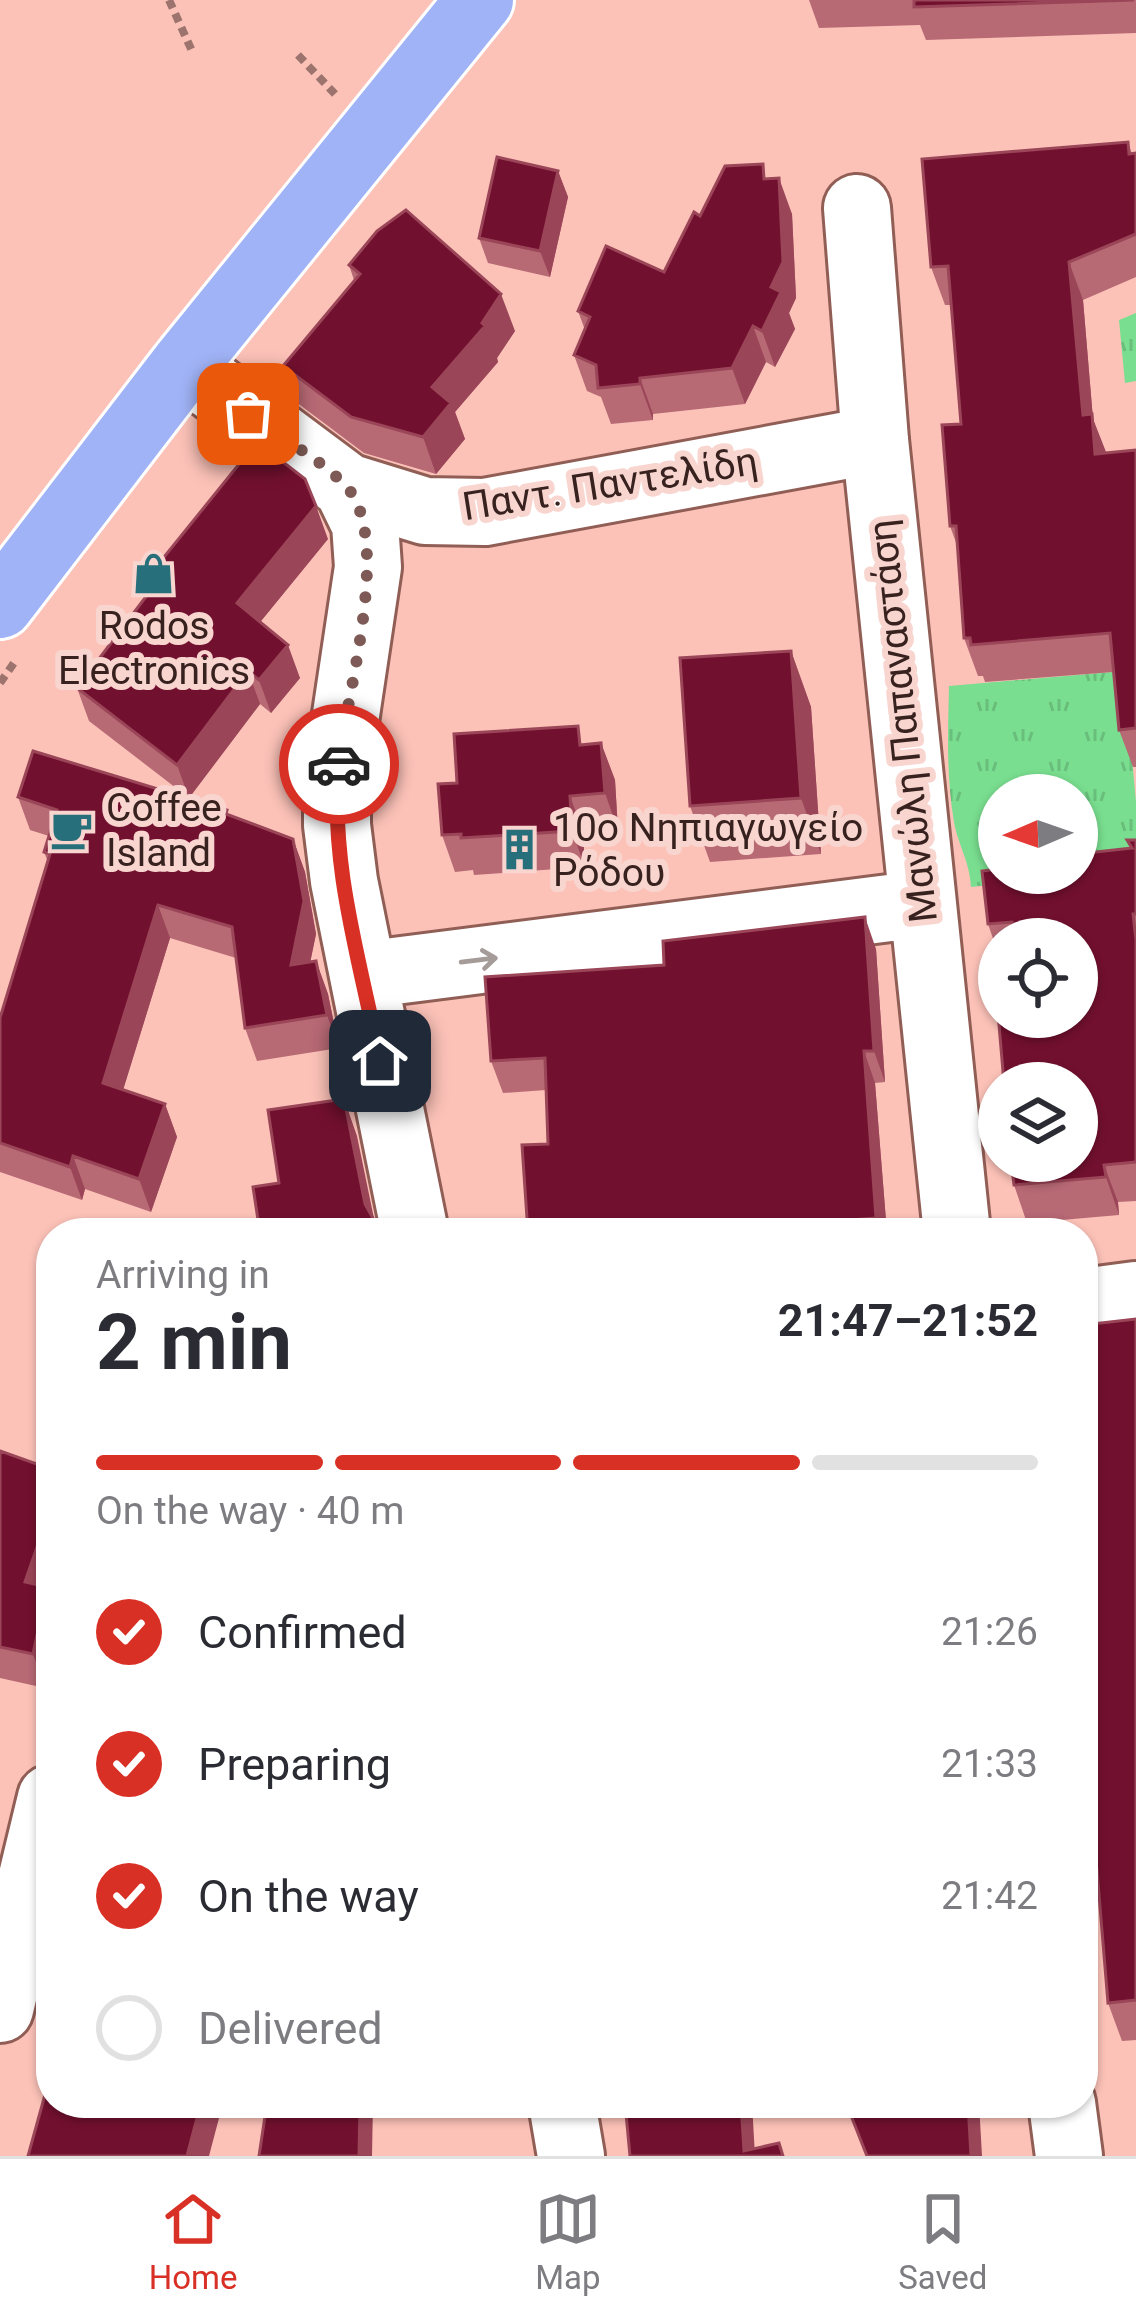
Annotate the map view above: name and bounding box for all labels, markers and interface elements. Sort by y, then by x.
pin [197,363,299,465]
icon: bag [215,381,281,447]
street label: Παντ. Παντελίδη [459,438,761,530]
street label: Μανώλη Παπαναστάση [859,517,947,925]
shop icon: Rodos Electronics [131,551,177,597]
place label: Rodos Electronics [58,603,250,694]
courier [279,704,399,824]
icon: car [306,731,372,797]
north arrow [978,774,1098,894]
map controls [978,774,1098,1182]
place label: Coffee Island [106,785,222,876]
place label: 10ο Νηπιαγωγείο Ρόδου [553,805,863,896]
cafe icon: Coffee Island [49,807,95,853]
building icon: 10ο Νηπιαγωγείο Ρόδου [496,827,542,873]
button: locate [978,918,1098,1038]
one-way arrow [459,948,498,971]
pin [329,1010,431,1112]
icon: home [347,1028,413,1094]
button: layers [978,1062,1098,1182]
text: Arriving in [96,1252,270,1298]
text: 21:47–21:52 [778,1294,1038,1347]
text: 2 min [96,1297,292,1388]
text: On the way · 40 m [96,1488,405,1534]
icon: check [96,1599,162,1665]
text: Confirmed [198,1606,407,1659]
text: 21:26 [941,1609,1038,1655]
icon: check [96,1731,162,1797]
text: Preparing [198,1738,391,1791]
text: 21:33 [941,1741,1038,1787]
icon: check [96,1863,162,1929]
text: On the way [198,1870,419,1923]
text: 21:42 [941,1873,1038,1919]
text: Delivered [198,2002,383,2055]
tab: Home [149,2186,237,2297]
tab: Map [535,2186,601,2297]
tab: Saved [898,2186,987,2297]

